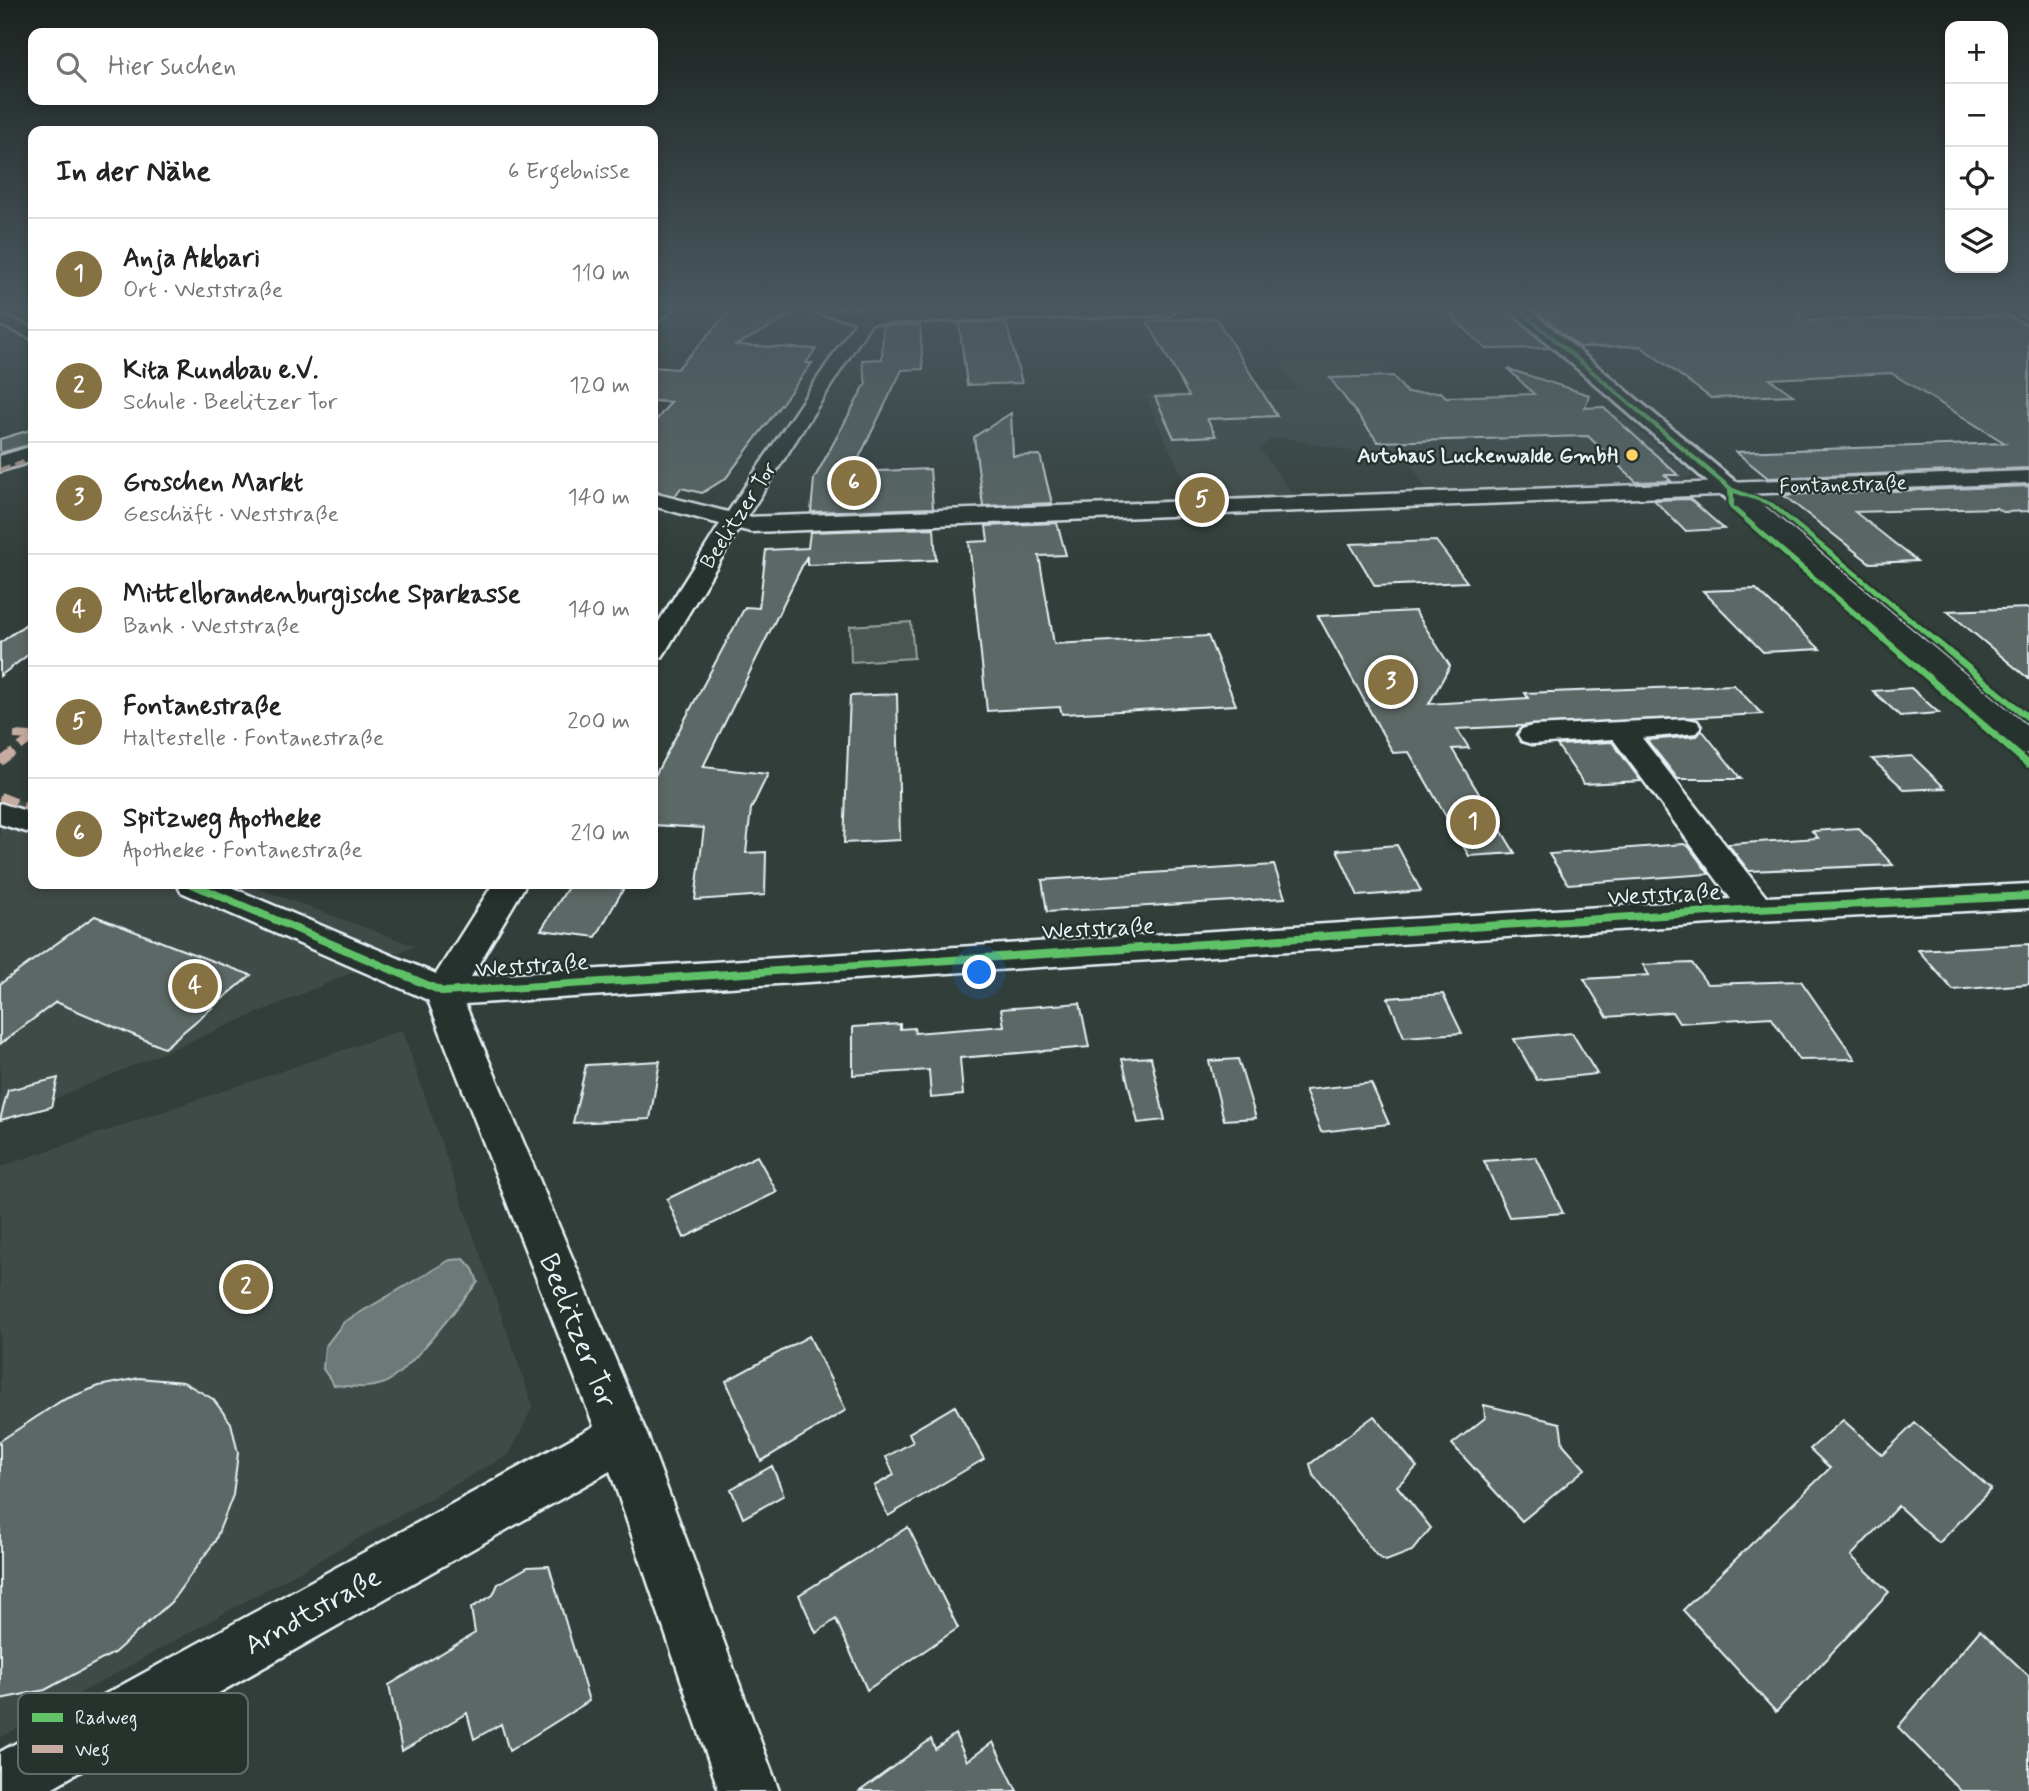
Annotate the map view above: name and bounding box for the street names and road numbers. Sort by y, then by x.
street label: Beelitzer Tor [694,457,784,574]
street label: Fontanestraße [1779,469,1907,501]
street label: Weststraße [1607,877,1722,914]
street label: Weststraße [1041,911,1156,948]
street label: Weststraße [475,947,590,986]
street label: Beelitzer Tor [529,1249,624,1414]
street label: Arndtstraße [238,1559,388,1665]

